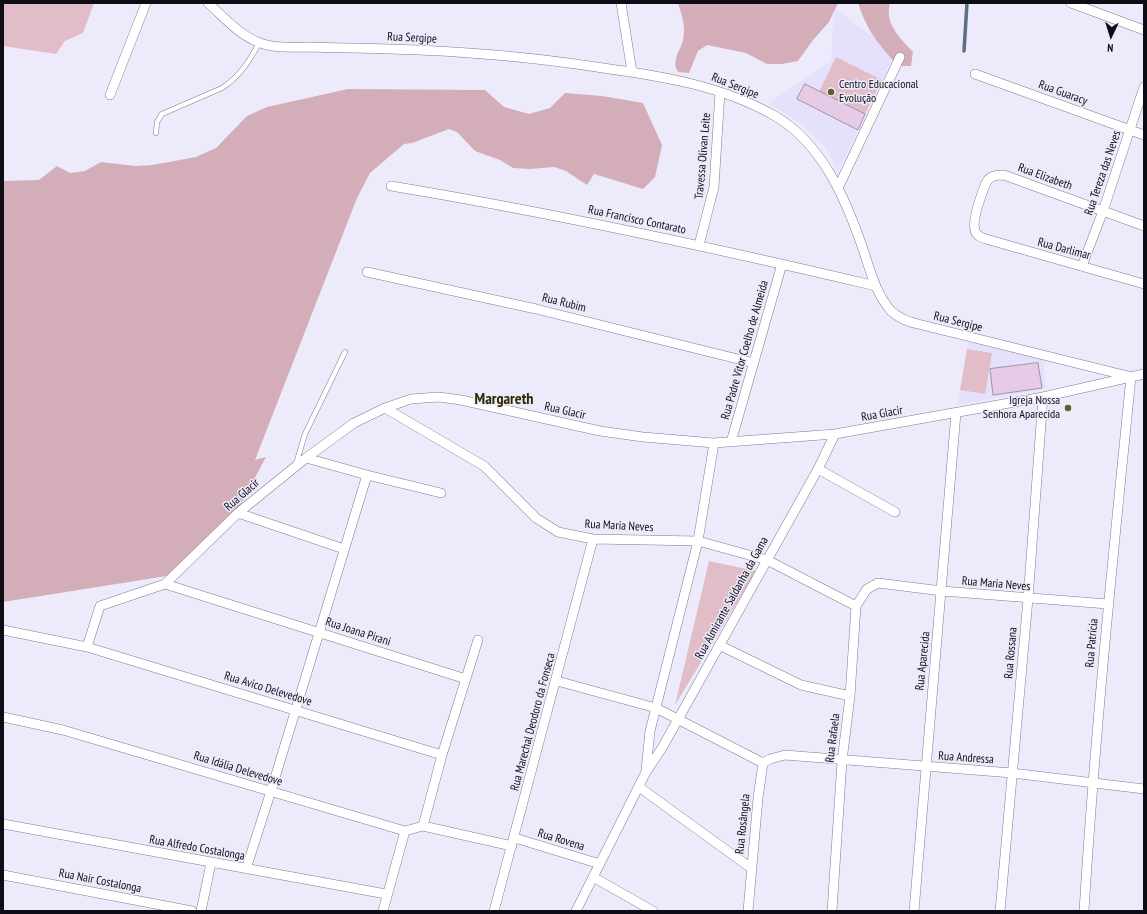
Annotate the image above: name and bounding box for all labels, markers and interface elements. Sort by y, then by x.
north arrow [1091,16,1131,56]
street label: Rua Sergipe [387,30,437,46]
text: N [1107,41,1114,55]
street label: Rua Sergipe [709,70,761,102]
place label: Centro Educacional Evolução [839,78,918,106]
street label: Rua Guaracy [1037,78,1089,108]
marker: Centro Educacional Evolução [826,87,836,97]
street label: Travessa Olivan Leite [692,112,714,200]
street label: Rua Tereza das Neves [1082,129,1124,217]
street label: Rua Elizabeth [1016,161,1074,193]
street label: Rua Francisco Contarato [587,203,687,237]
street label: Rua Darlimar [1036,235,1092,263]
street label: Rua Padre Vitor Coelho de Almeida [718,279,772,421]
street label: Rua Rubim [540,291,588,315]
street label: Rua Sergipe [932,309,984,335]
district label: Margareth [475,389,533,409]
place label: Igreja Nossa Senhora Aparecida [983,394,1060,422]
street label: Rua Glacir [543,399,587,423]
street label: Rua Glacir [860,403,904,425]
marker: Igreja Nossa Senhora Aparecida [1063,403,1073,413]
street label: Rua Glacir [221,476,263,514]
street label: Rua Maria Neves [584,517,654,535]
street label: Rua Almirante Saldanha da Gama [692,534,772,662]
street label: Rua Maria Neves [961,574,1031,594]
street label: Rua Joana Pirani [324,615,392,649]
street label: Rua Patrícia [1083,618,1101,668]
street label: Rua Rossana [1002,627,1020,679]
street label: Rua Aparecida [913,631,933,691]
street label: Rua Marechal Deodoro da Fonseca [508,651,558,793]
street label: Rua Avico Delevedove [222,669,314,709]
street label: Rua Rafaela [823,713,843,763]
street label: Rua Idália Delevedove [192,749,284,789]
street label: Rua Andressa [938,749,994,767]
street label: Rua Rosângela [733,793,753,855]
street label: Rua Rovena [536,826,586,854]
street label: Rua Alfredo Costalonga [148,833,246,863]
street label: Rua Nair Costalonga [58,866,142,896]

